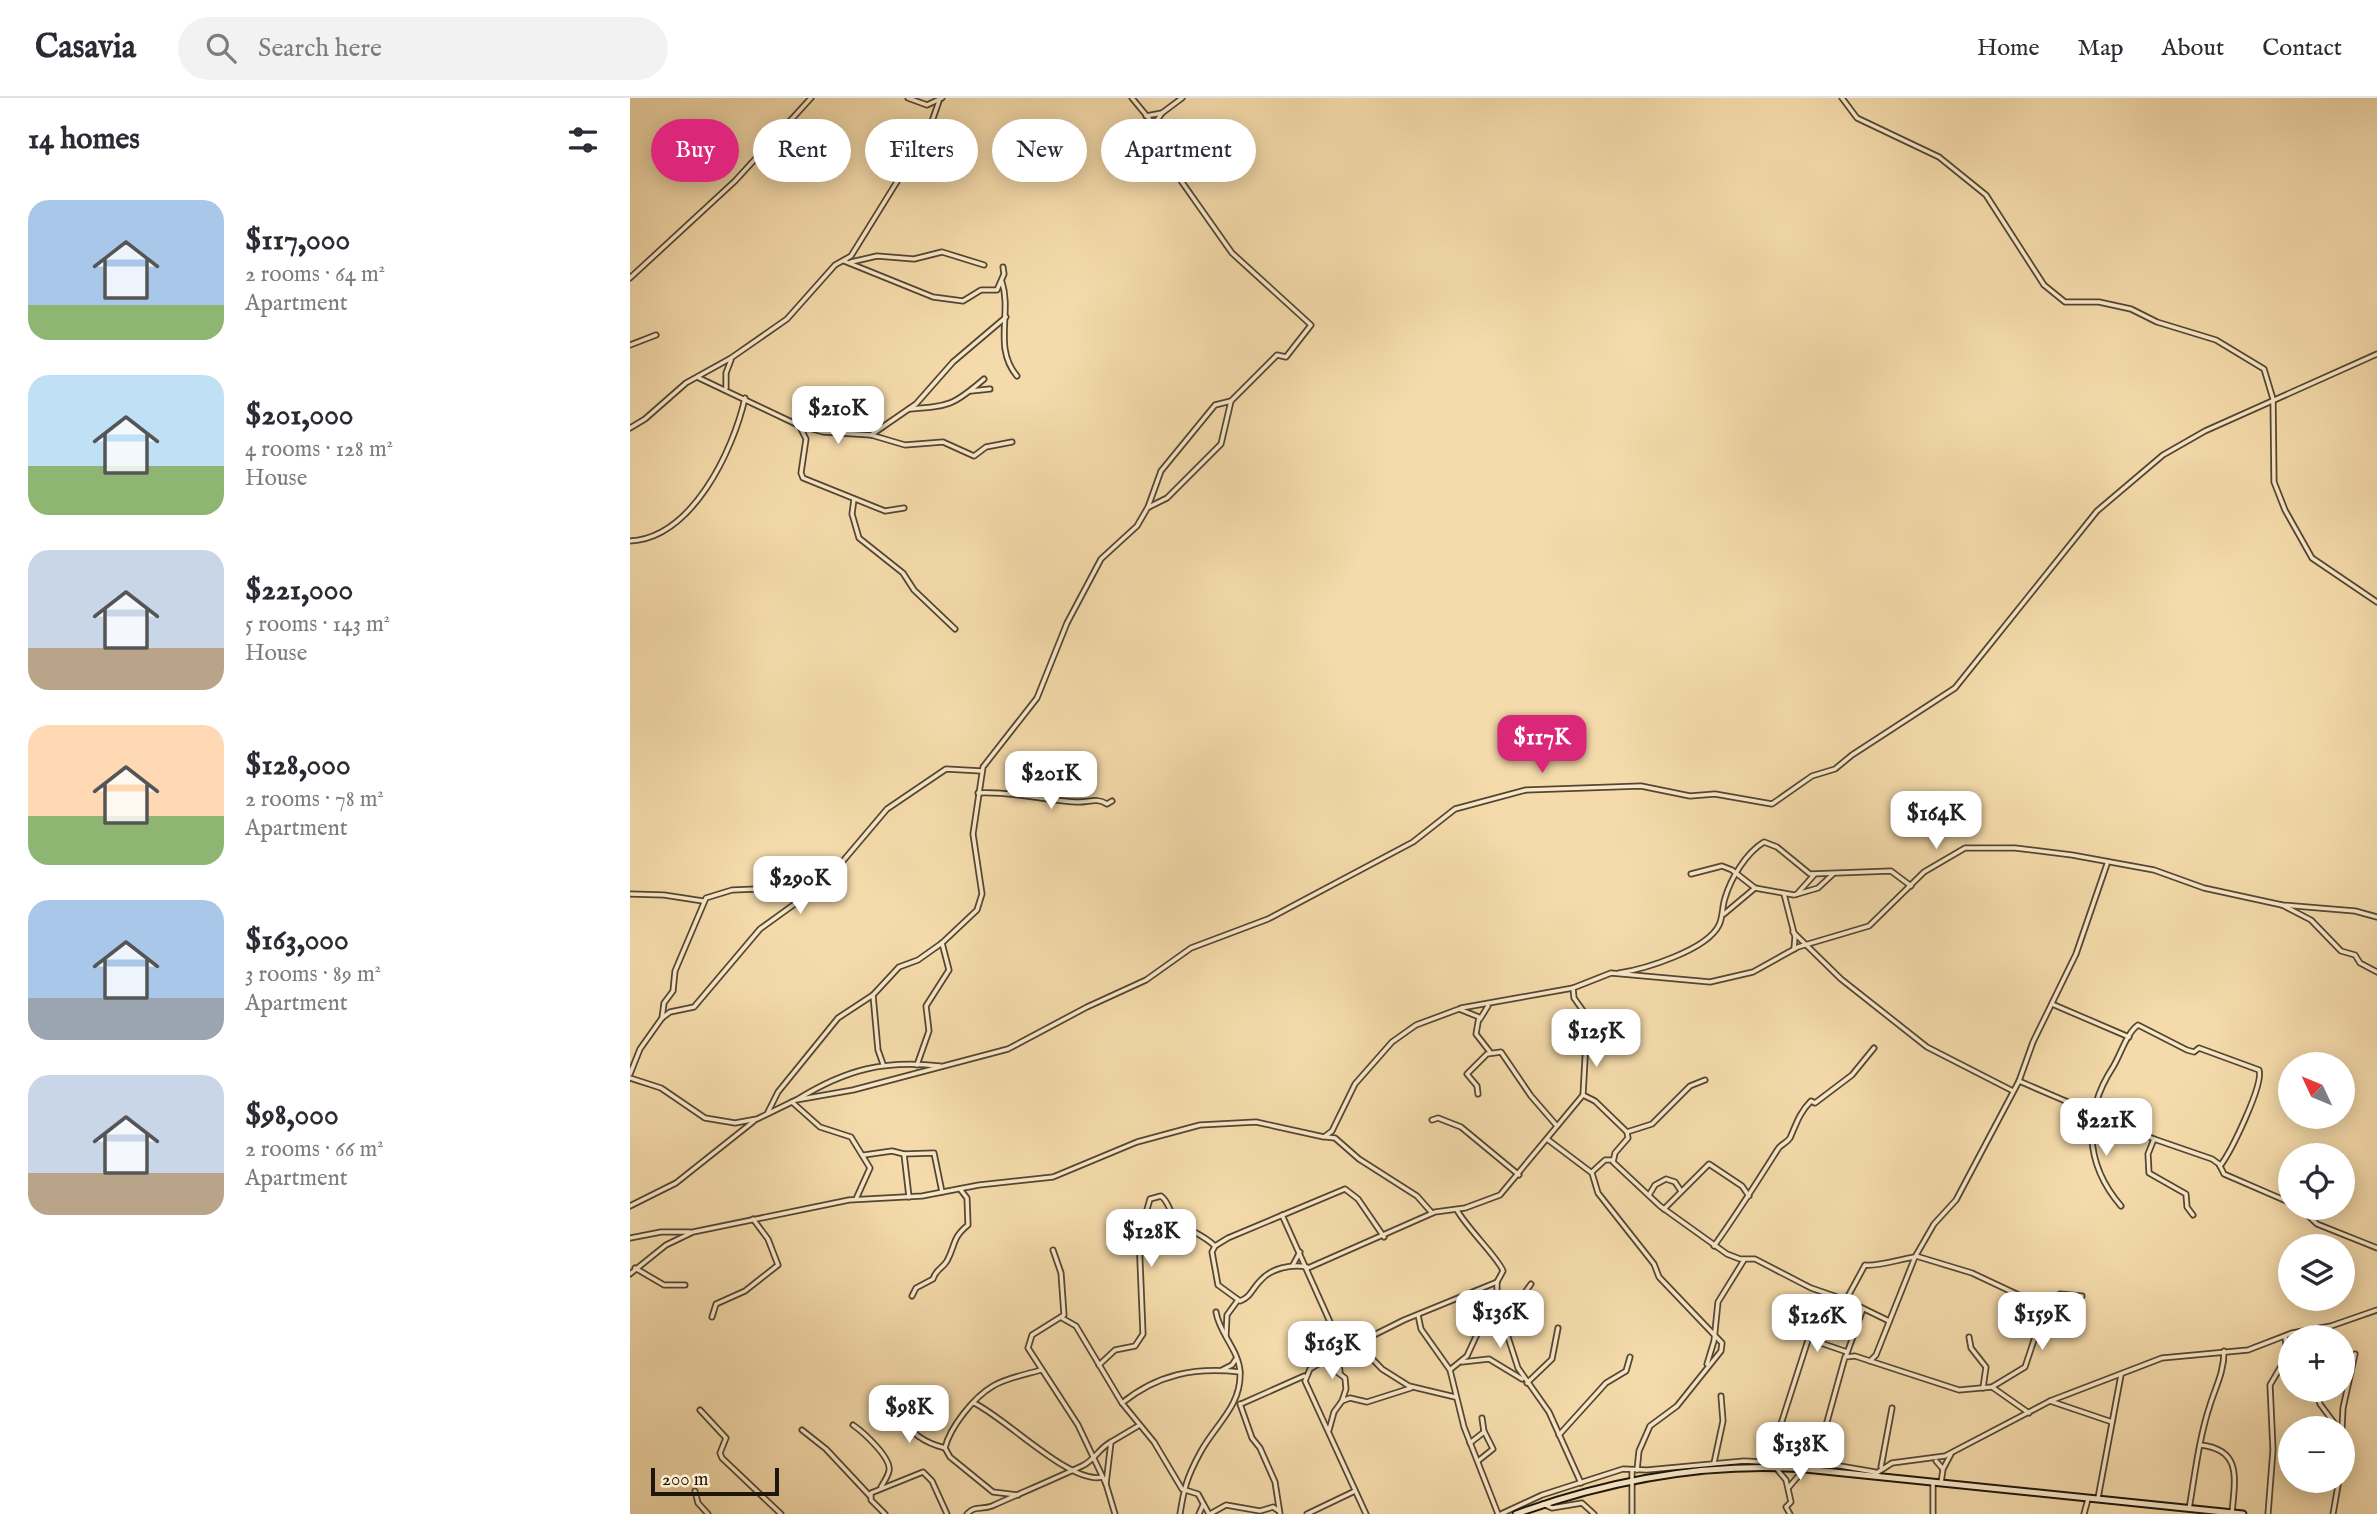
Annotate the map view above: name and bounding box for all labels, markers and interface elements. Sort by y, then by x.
search box [178,17,668,80]
text: Casavia [35,27,136,69]
icon: search [202,29,240,67]
text: Search here [258,32,382,65]
text: Home [1977,33,2040,64]
text: Map [2078,33,2124,64]
text: About [2162,33,2224,64]
text: Contact [2262,33,2342,64]
chip: Buy [651,119,739,182]
chip: Rent [753,119,851,182]
chip: Filters [865,119,978,182]
chip: New [992,119,1087,182]
chip: Apartment [1101,119,1256,182]
text: 14 homes [28,121,140,159]
icon: filters [564,121,602,159]
text: $117,000 [245,222,350,260]
icon: home [84,228,168,312]
text: 2 rooms · 64 m² [245,260,385,289]
text: Apartment [245,289,348,318]
pin: $210K [789,386,887,446]
text: $210K [808,394,868,423]
text: $201,000 [245,397,354,435]
icon: home [84,403,168,487]
text: 4 rooms · 128 m² [245,435,393,464]
text: House [245,464,307,493]
text: $221,000 [245,572,353,610]
icon: home [84,578,168,662]
text: 5 rooms · 143 m² [245,610,390,639]
text: House [245,639,307,668]
pin: $117K [1493,716,1591,775]
text: $117K [1513,723,1571,752]
text: $128,000 [245,747,351,785]
pin: $201K [1002,752,1100,811]
icon: home [84,753,168,837]
text: $201K [1021,759,1081,788]
text: 2 rooms · 78 m² [245,785,384,814]
pin: $164K [1887,792,1985,851]
text: $164K [1907,799,1965,828]
text: Apartment [245,814,348,843]
pin: $290K [751,856,849,916]
text: $290K [769,864,831,893]
text: $163,000 [245,922,349,960]
icon: home [84,928,168,1012]
text: 3 rooms · 89 m² [245,960,381,989]
text: Apartment [245,989,348,1018]
pin: $125K [1547,1010,1645,1069]
text: $125K [1568,1017,1625,1046]
north arrow [2278,1052,2356,1129]
map controls [2278,1052,2355,1493]
text: $98,000 [245,1097,339,1135]
pin: $221K [2057,1098,2155,1158]
icon: home [84,1103,168,1187]
text: $221K [2076,1106,2136,1135]
text: 2 rooms · 66 m² [245,1135,384,1164]
button: locate [2278,1143,2355,1220]
text: Apartment [245,1164,348,1193]
pin: $128K [1102,1210,1200,1269]
text: $128K [1122,1217,1180,1246]
button: layers [2278,1234,2355,1311]
pin: $136K [1451,1290,1549,1350]
pin: $159K [1993,1292,2091,1352]
pin: $126K [1768,1294,1866,1354]
text: $136K [1472,1298,1528,1327]
text: $159K [2014,1300,2070,1329]
text: $126K [1788,1302,1846,1331]
pin: $163K [1283,1322,1381,1381]
button: + [2278,1325,2355,1402]
text: $163K [1304,1329,1360,1358]
pin: $98K [868,1386,950,1445]
text: $98K [885,1393,933,1422]
button: − [2278,1416,2355,1493]
pin: $138K [1751,1422,1849,1482]
text: $138K [1772,1430,1828,1459]
scale bar [651,1465,779,1497]
text: 200 m [662,1468,708,1492]

